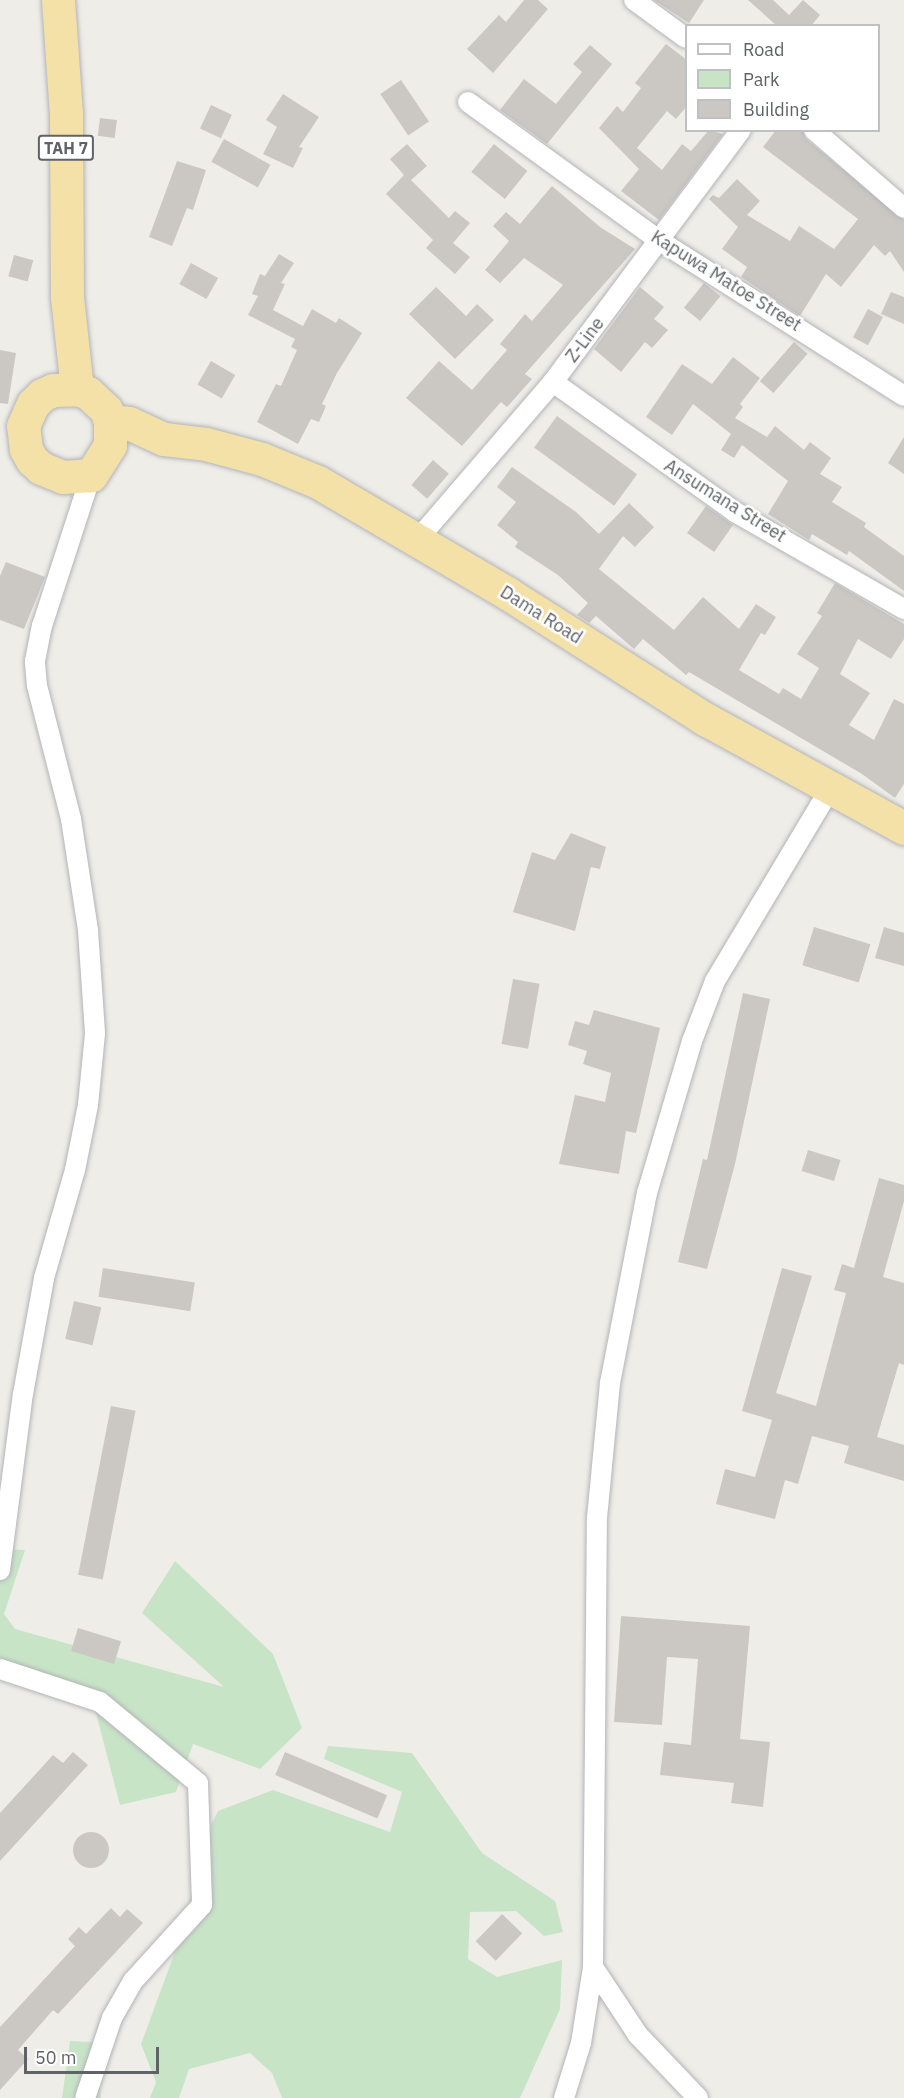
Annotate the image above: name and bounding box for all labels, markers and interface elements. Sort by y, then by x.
legend [685,24,880,132]
text: Road [743,38,784,61]
text: Park [743,68,779,91]
text: Building [743,98,809,121]
road number: TAH 7 [38,135,94,161]
street label: Kapuwa Matoe Street [647,226,805,336]
street label: Z-Line [561,313,609,367]
street label: Ansumana Street [660,455,790,547]
street label: Dama Road [496,581,586,649]
scale bar [27,2035,162,2073]
text: 50 m [35,2046,77,2069]

